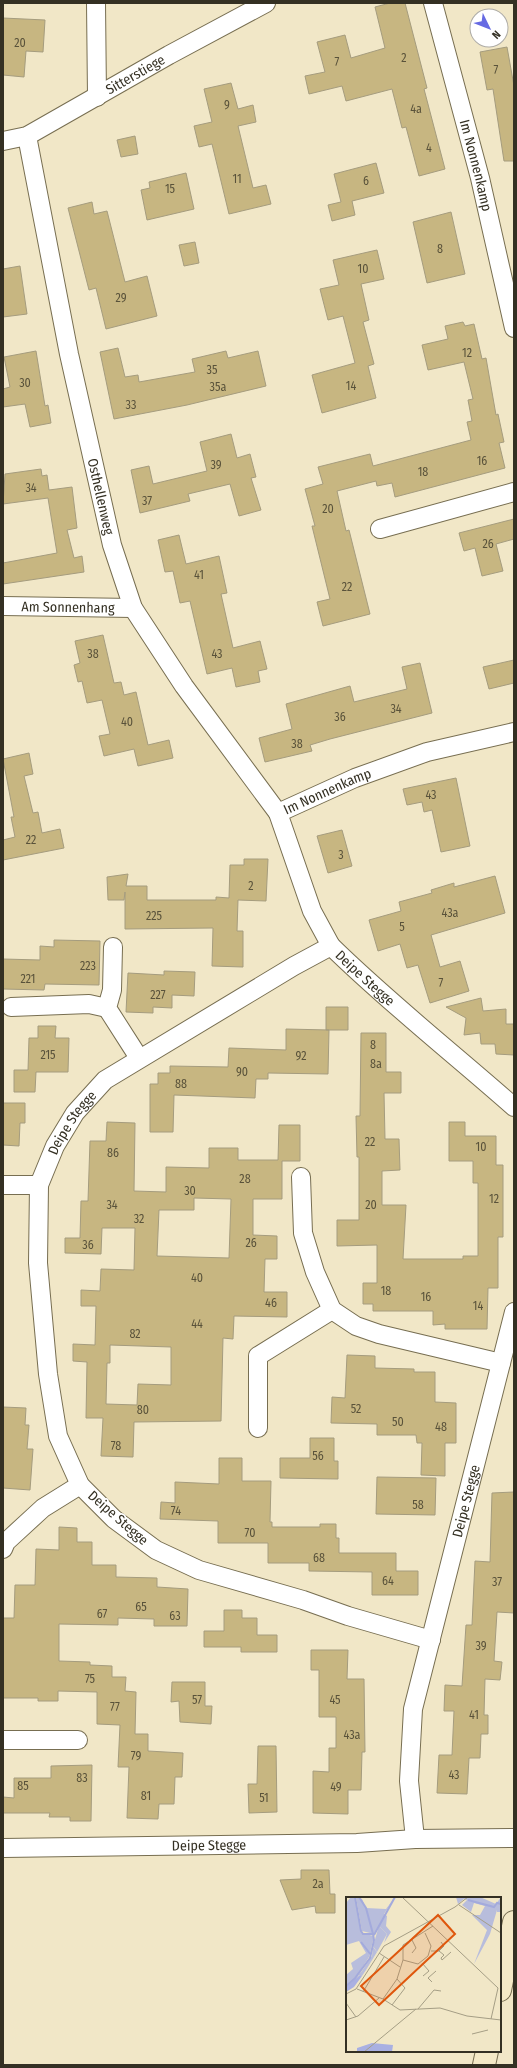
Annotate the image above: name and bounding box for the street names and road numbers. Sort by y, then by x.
street label: Sitterstiege [103,51,168,98]
street label: Im Nonnenkamp [456,118,496,213]
street label: Osthellenweg [84,457,118,537]
street label: Am Sonnenhang [21,598,115,616]
street label: Im Nonnenkamp [281,764,373,818]
street label: Deipe Stegge [332,947,398,1009]
street label: Deipe Stegge [44,1087,100,1157]
street label: Deipe Stegge [448,1463,483,1539]
street label: Deipe Stegge [84,1487,152,1549]
street label: Deipe Stegge [172,1836,246,1854]

